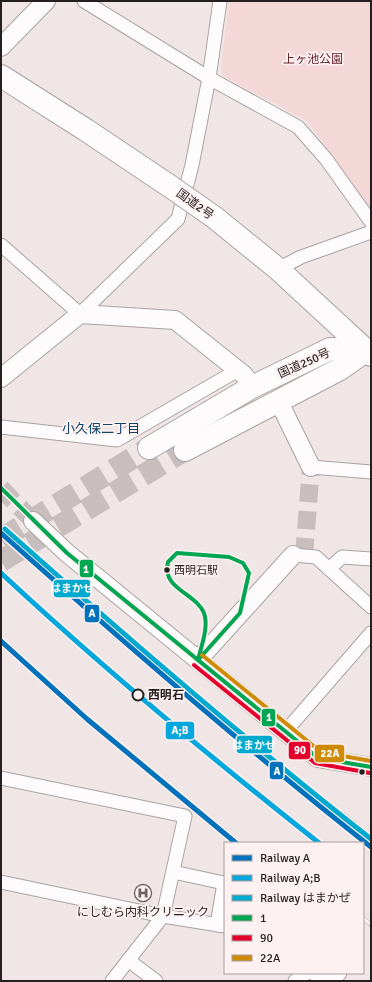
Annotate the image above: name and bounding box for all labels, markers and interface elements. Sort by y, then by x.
park label: 上ヶ池公園 [283,52,343,67]
street label: 国道2号 [173,186,216,223]
street label: 国道250号 [276,345,333,382]
district label: 小久保二丁目 [62,421,140,437]
line badge: 1 [79,559,94,578]
text: 1 [83,563,89,576]
place label: 西明石駅 [174,564,218,577]
marker: 西明石駅 [162,565,172,575]
line badge: はまかぜ [53,579,91,598]
text: はまかぜ [50,582,94,595]
line badge: A [84,604,100,623]
text: A [88,607,96,620]
marker: 西明石 [131,688,145,702]
place label: 西明石 [148,688,184,703]
line badge: 1 [261,708,276,727]
text: 1 [266,711,272,724]
line badge: A;B [165,721,195,740]
text: A;B [171,724,189,737]
line badge: はまかぜ [236,735,273,754]
text: はまかぜ [232,739,276,752]
line badge: 90 [288,741,311,760]
text: 90 [294,744,306,757]
line badge: 22A [314,744,345,763]
text: 22A [321,747,339,760]
line badge: A [269,761,284,780]
text: A [273,765,281,778]
unlabelled marker [357,767,367,777]
legend [224,842,364,974]
text: Railway A [260,851,311,866]
text: Railway A;B [260,871,321,886]
hospital icon: にしむら内科クリニック [133,883,153,903]
text: Railway はまかぜ [260,891,351,906]
place label: にしむら内科クリニック [77,905,209,920]
text: 1 [260,911,266,926]
text: 90 [260,931,273,946]
text: 22A [260,951,281,966]

